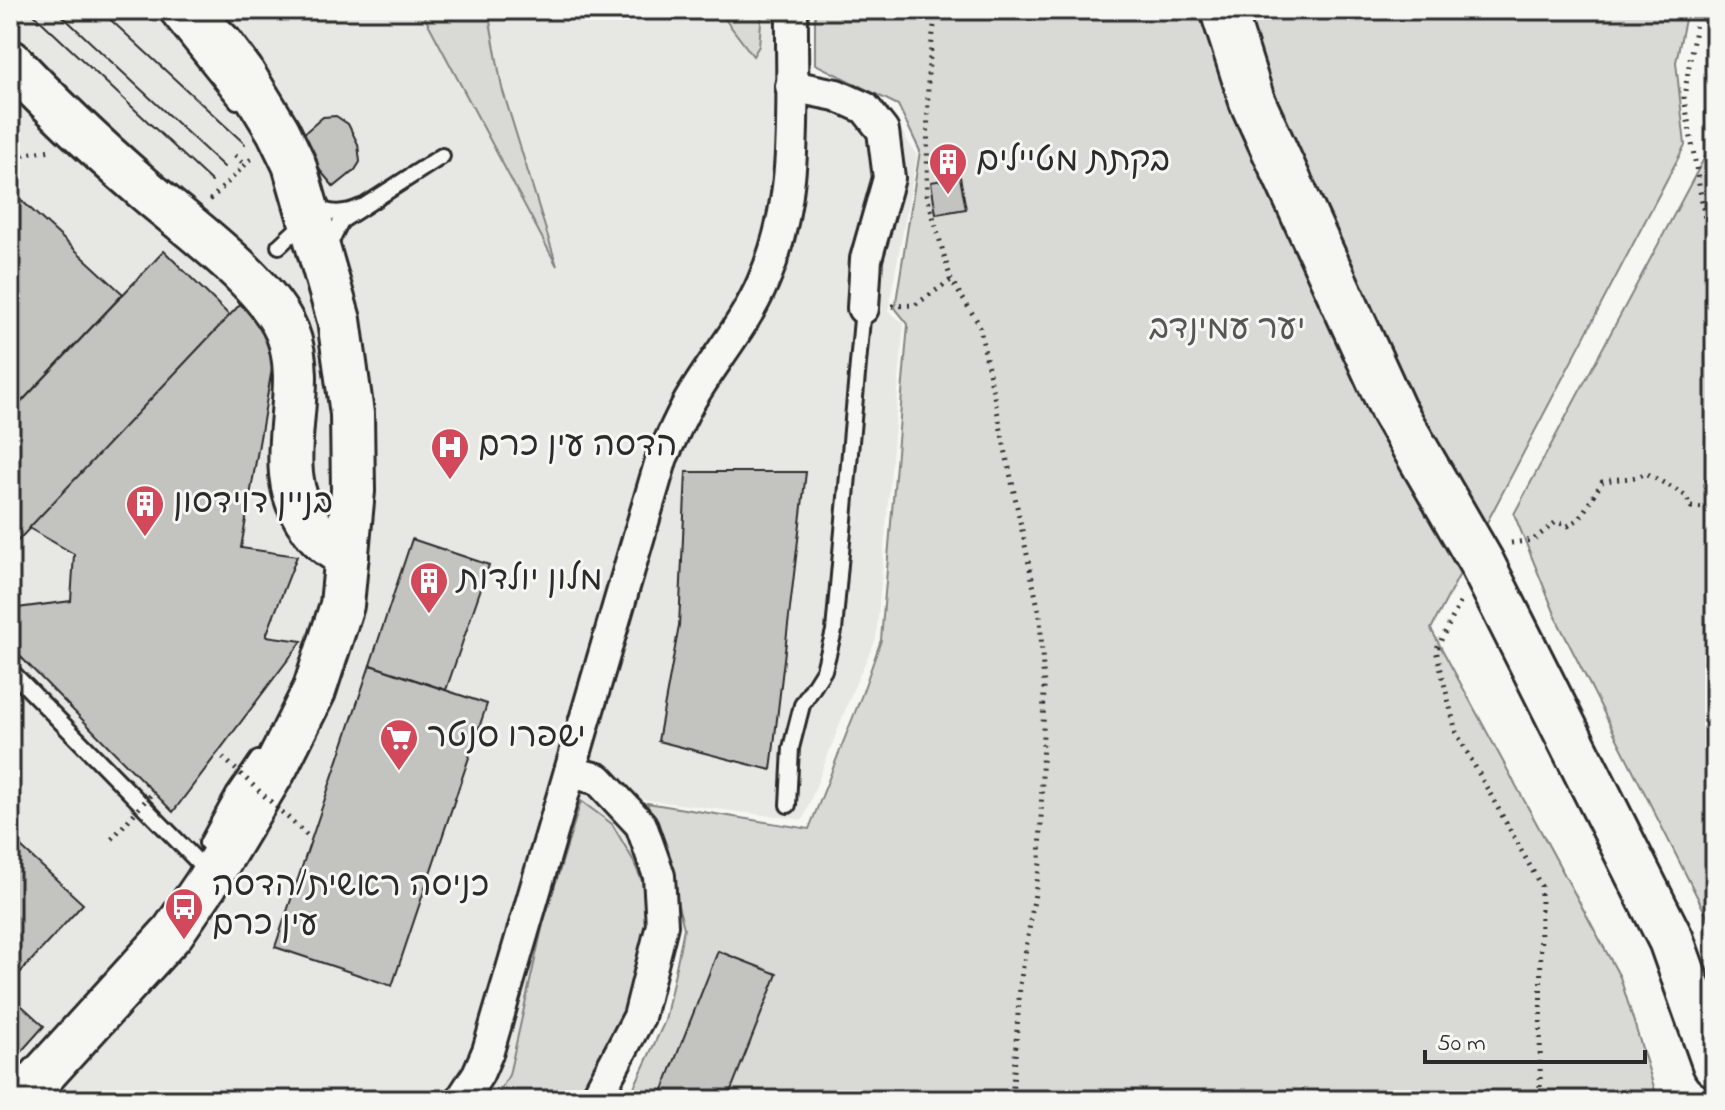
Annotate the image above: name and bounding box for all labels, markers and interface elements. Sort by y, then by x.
place label: בקתת מטיילים [976,137,1170,187]
building icon: בקתת מטיילים [927,141,969,196]
park label: יער עמינדב [1149,305,1305,355]
place label: הדסה עין כרם [478,422,677,472]
hospital icon: הדסה עין כרם [429,426,471,481]
place label: בניין דוידסון [173,479,333,529]
building icon: בניין דוידסון [124,483,166,538]
place label: מלון יולדות [455,556,603,606]
building icon: מלון יולדות [408,560,450,615]
place label: ישפרו סנטר [427,713,586,763]
supermarket icon: ישפרו סנטר [378,717,420,772]
place label: כניסה ראשית/הדסה עין כרם [212,862,489,951]
bus stop icon: כניסה ראשית/הדסה עין כרם [163,886,205,941]
scale bar [1425,1014,1645,1064]
text: 50 m [1437,1027,1486,1062]

